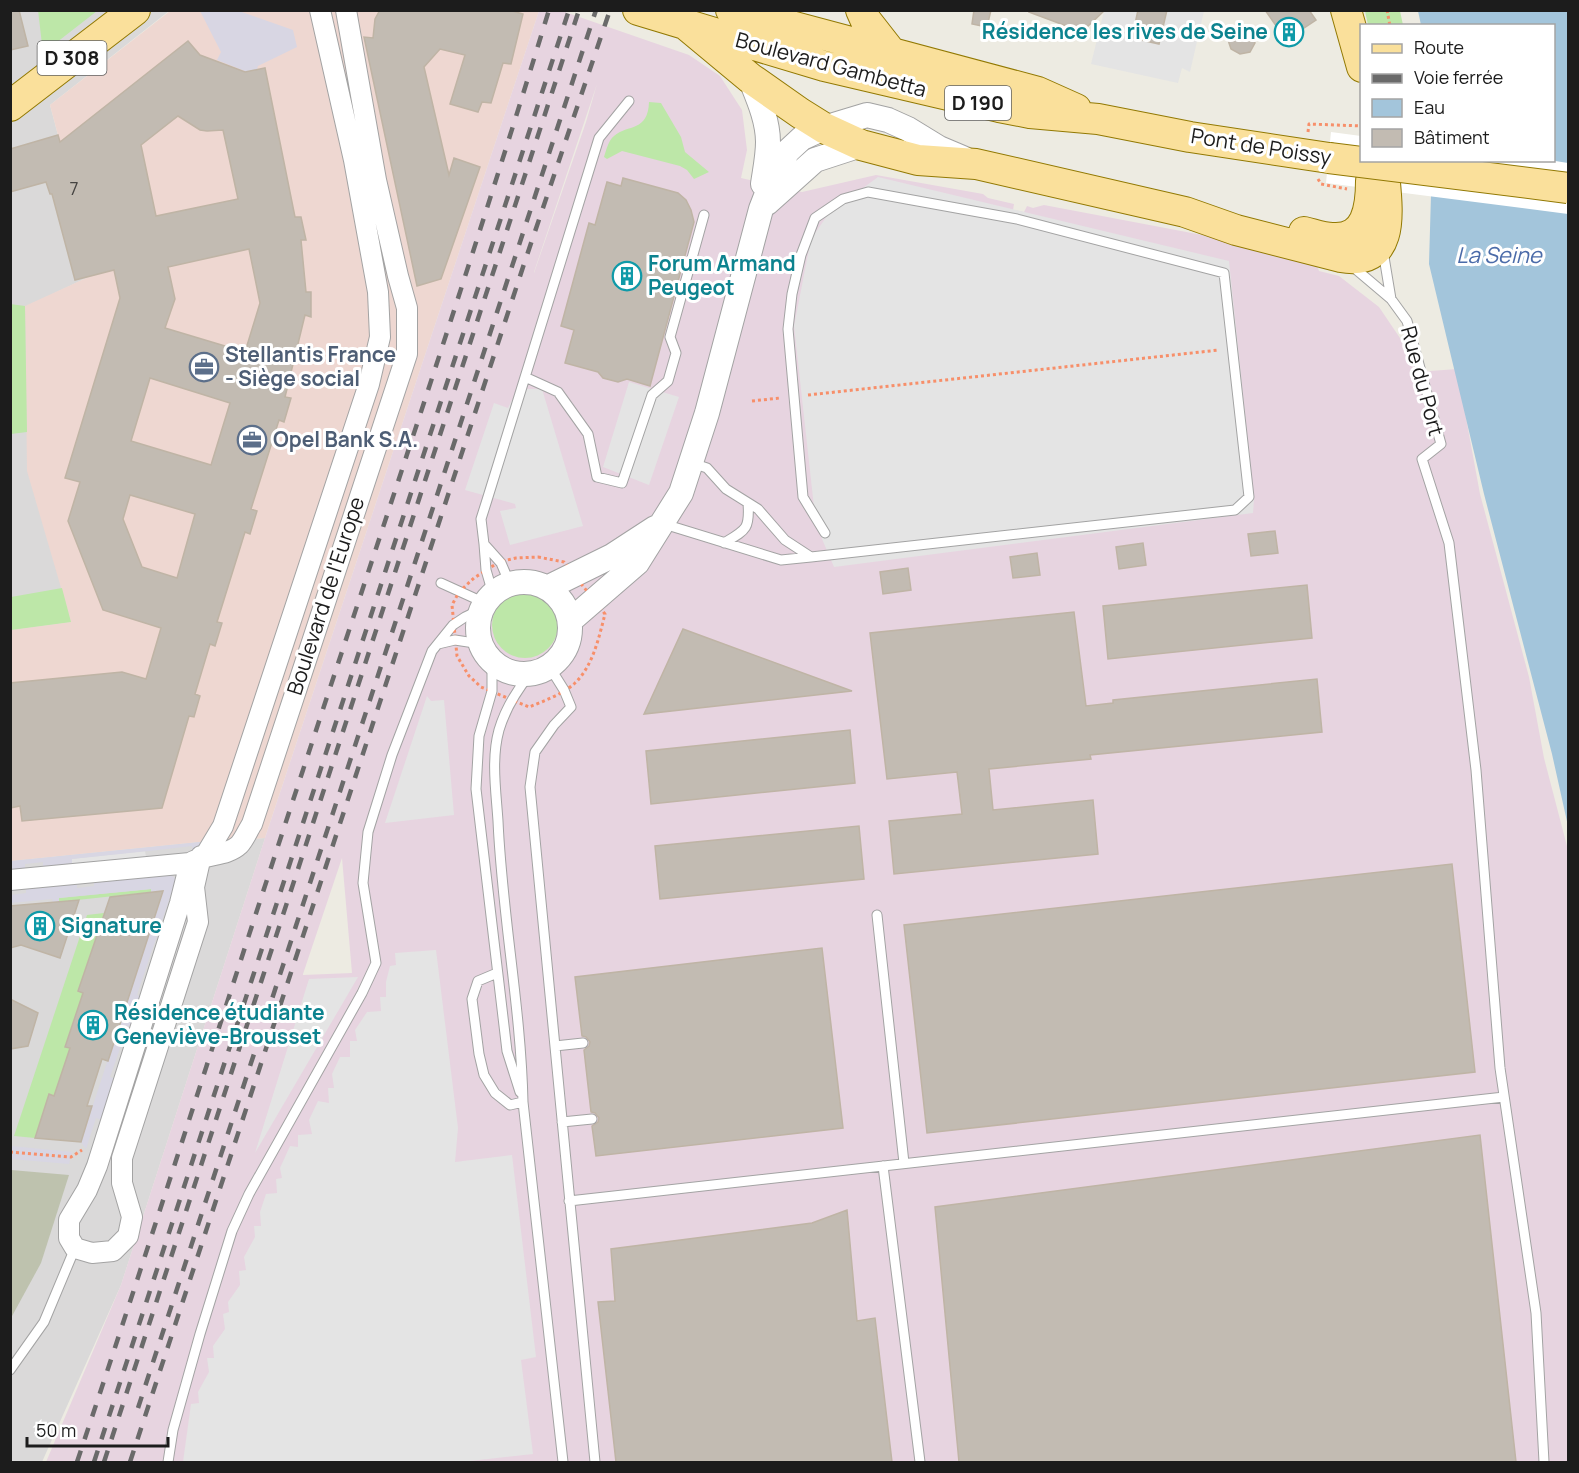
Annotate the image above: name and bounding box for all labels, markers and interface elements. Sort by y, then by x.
building icon: Résidence les rives de Seine [1273,16,1305,48]
place label: Résidence les rives de Seine [982,17,1268,45]
legend [1360,24,1555,162]
street label: Boulevard Gambetta [733,25,930,103]
text: Route [1414,35,1464,59]
road number: D 308 [38,41,106,75]
text: Voie ferrée [1414,65,1503,89]
road number: D 190 [945,86,1011,120]
text: Eau [1414,95,1445,119]
street label: Pont de Poissy [1189,121,1333,171]
text: Bâtiment [1414,125,1490,149]
house number: 7 [69,176,79,200]
water label: La Seine [1456,240,1543,270]
place label: Forum Armand Peugeot [648,249,796,301]
building icon: Forum Armand Peugeot [611,260,643,292]
street label: Rue du Port [1395,323,1451,439]
place label: Stellantis France - Siège social [225,340,396,392]
office icon: Stellantis France - Siège social [188,351,220,383]
office icon: Opel Bank S.A. [236,424,268,456]
place label: Opel Bank S.A. [273,425,419,453]
street label: Boulevard de l'Europe [280,493,370,698]
building icon: Signature [24,910,56,942]
place label: Signature [61,911,162,939]
place label: Résidence étudiante Geneviève-Brousset [114,998,325,1050]
building icon: Résidence étudiante Geneviève-Brousset [77,1009,109,1041]
scale bar [27,1410,168,1448]
text: 50 m [36,1418,76,1442]

